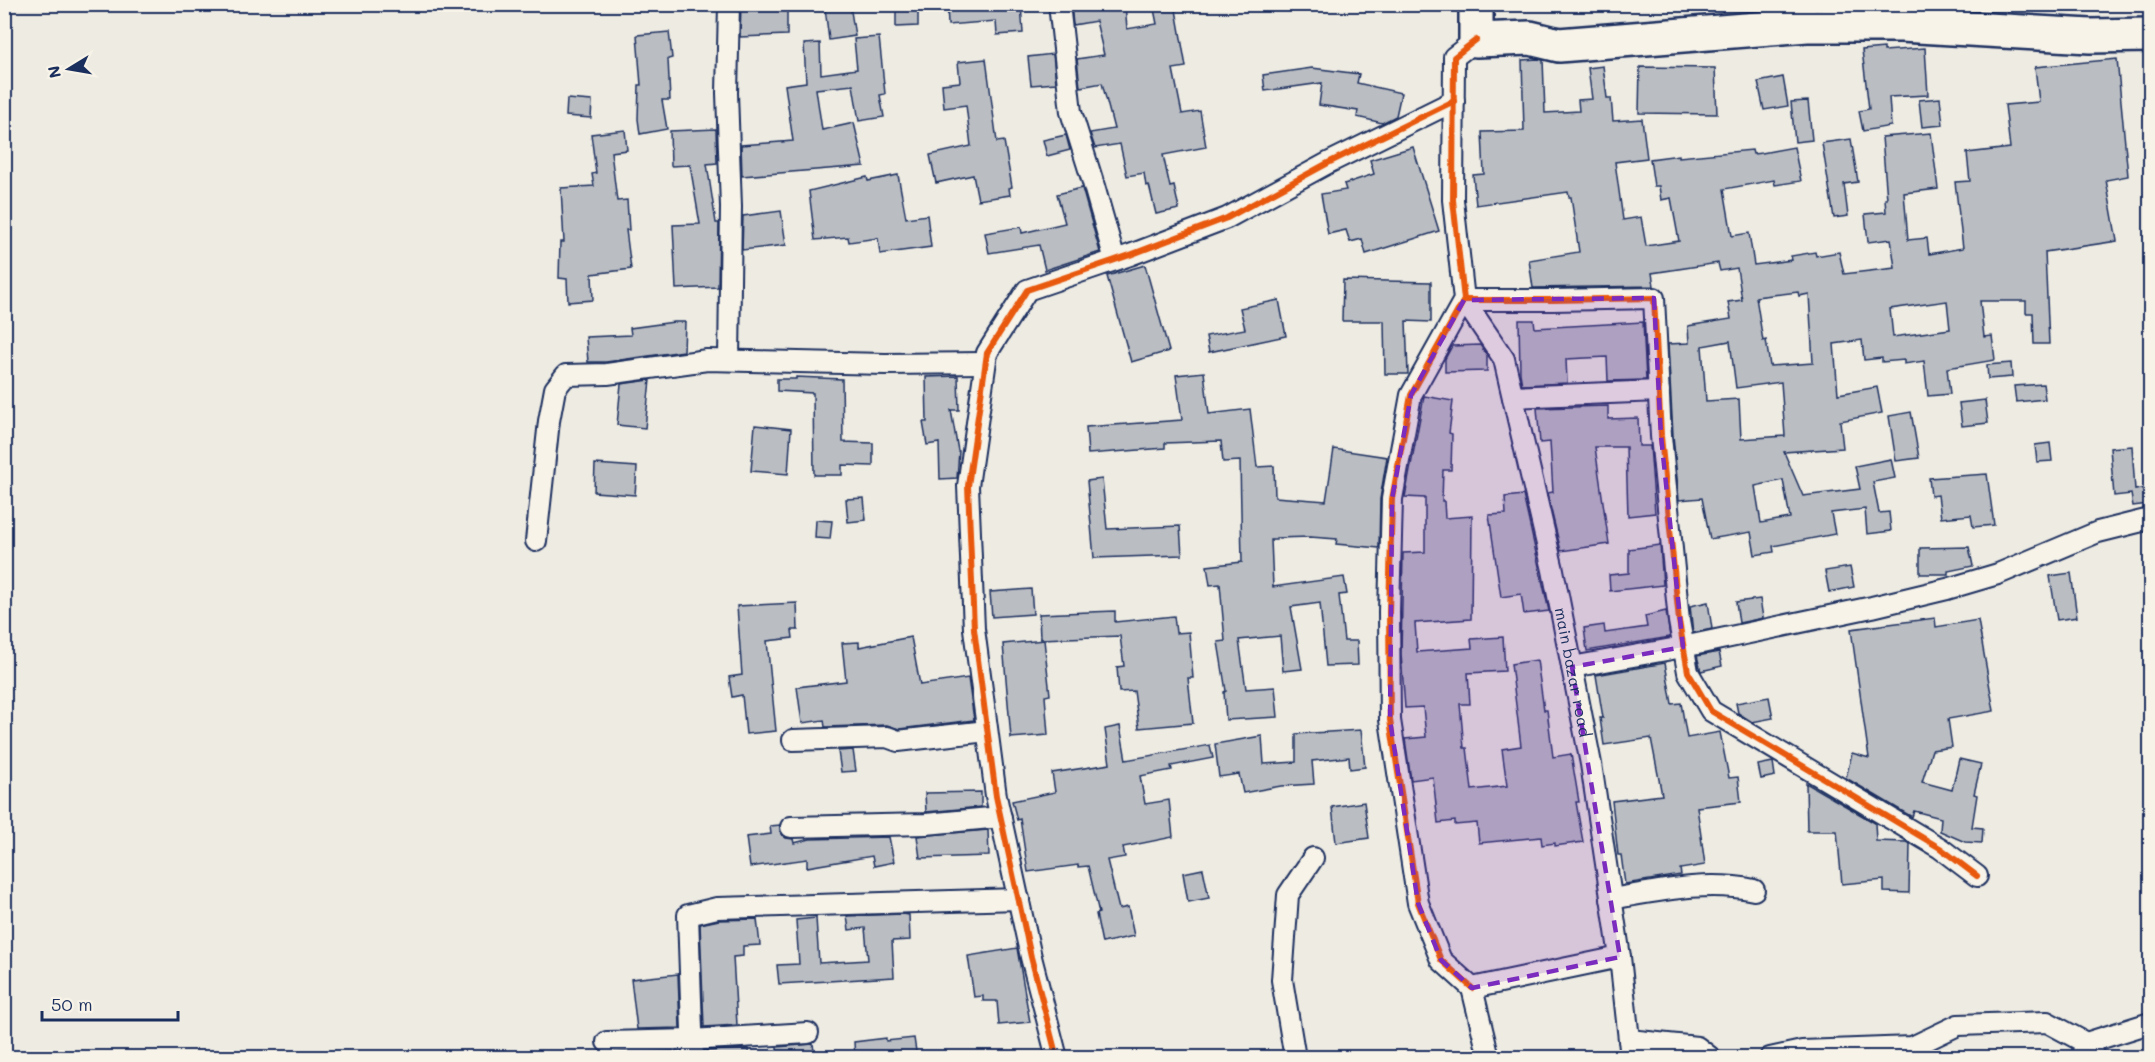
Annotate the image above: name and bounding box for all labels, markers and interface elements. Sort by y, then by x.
north arrow [39,39,99,99]
text: N [42,64,65,80]
street label: main bazar road [1551,606,1596,739]
scale bar [42,984,178,1022]
text: 50 m [51,992,93,1016]

